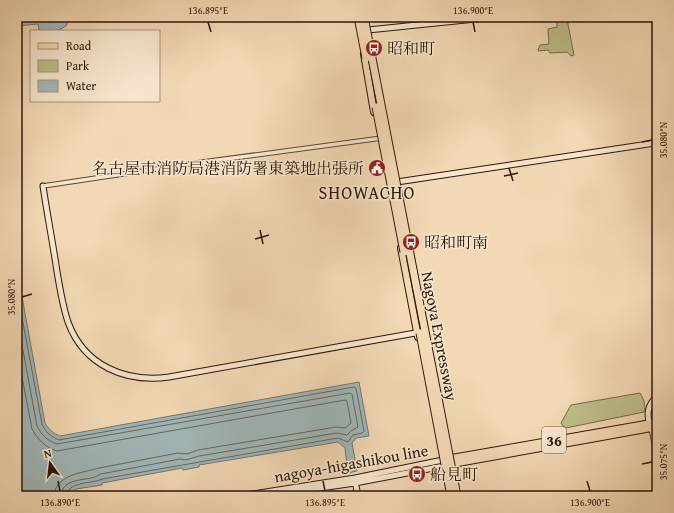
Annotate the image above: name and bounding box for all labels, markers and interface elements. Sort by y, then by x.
text: 136.895°E [188,3,228,18]
text: 136.900°E [453,3,493,18]
legend [30,30,160,102]
place label: 昭和町 [387,36,435,60]
text: Road [66,37,92,54]
bus stop icon: 昭和町 [364,38,384,58]
text: Park [66,57,90,74]
text: Water [66,77,96,94]
text: 35.080°N [656,121,671,158]
place label: 名古屋市消防局港消防署東築地出張所 [92,156,364,180]
public building icon: 名古屋市消防局港消防署東築地出張所 [367,158,387,178]
district label: SHOWACHO [319,179,415,206]
place label: 昭和町南 [424,230,488,254]
bus stop icon: 昭和町南 [401,232,421,252]
street label: Nagoya Expressway [416,269,464,403]
text: 35.080°N [4,278,19,315]
road number: 36 [542,427,566,453]
street label: nagoya-higashikou line [272,438,430,488]
north arrow [30,443,70,483]
text: 35.075°N [656,443,671,480]
text: N [42,444,54,462]
place label: 船見町 [430,462,478,486]
bus stop icon: 船見町 [407,464,427,484]
text: 136.890°E [40,495,80,510]
text: 136.895°E [305,495,345,510]
text: 136.900°E [570,495,610,510]

